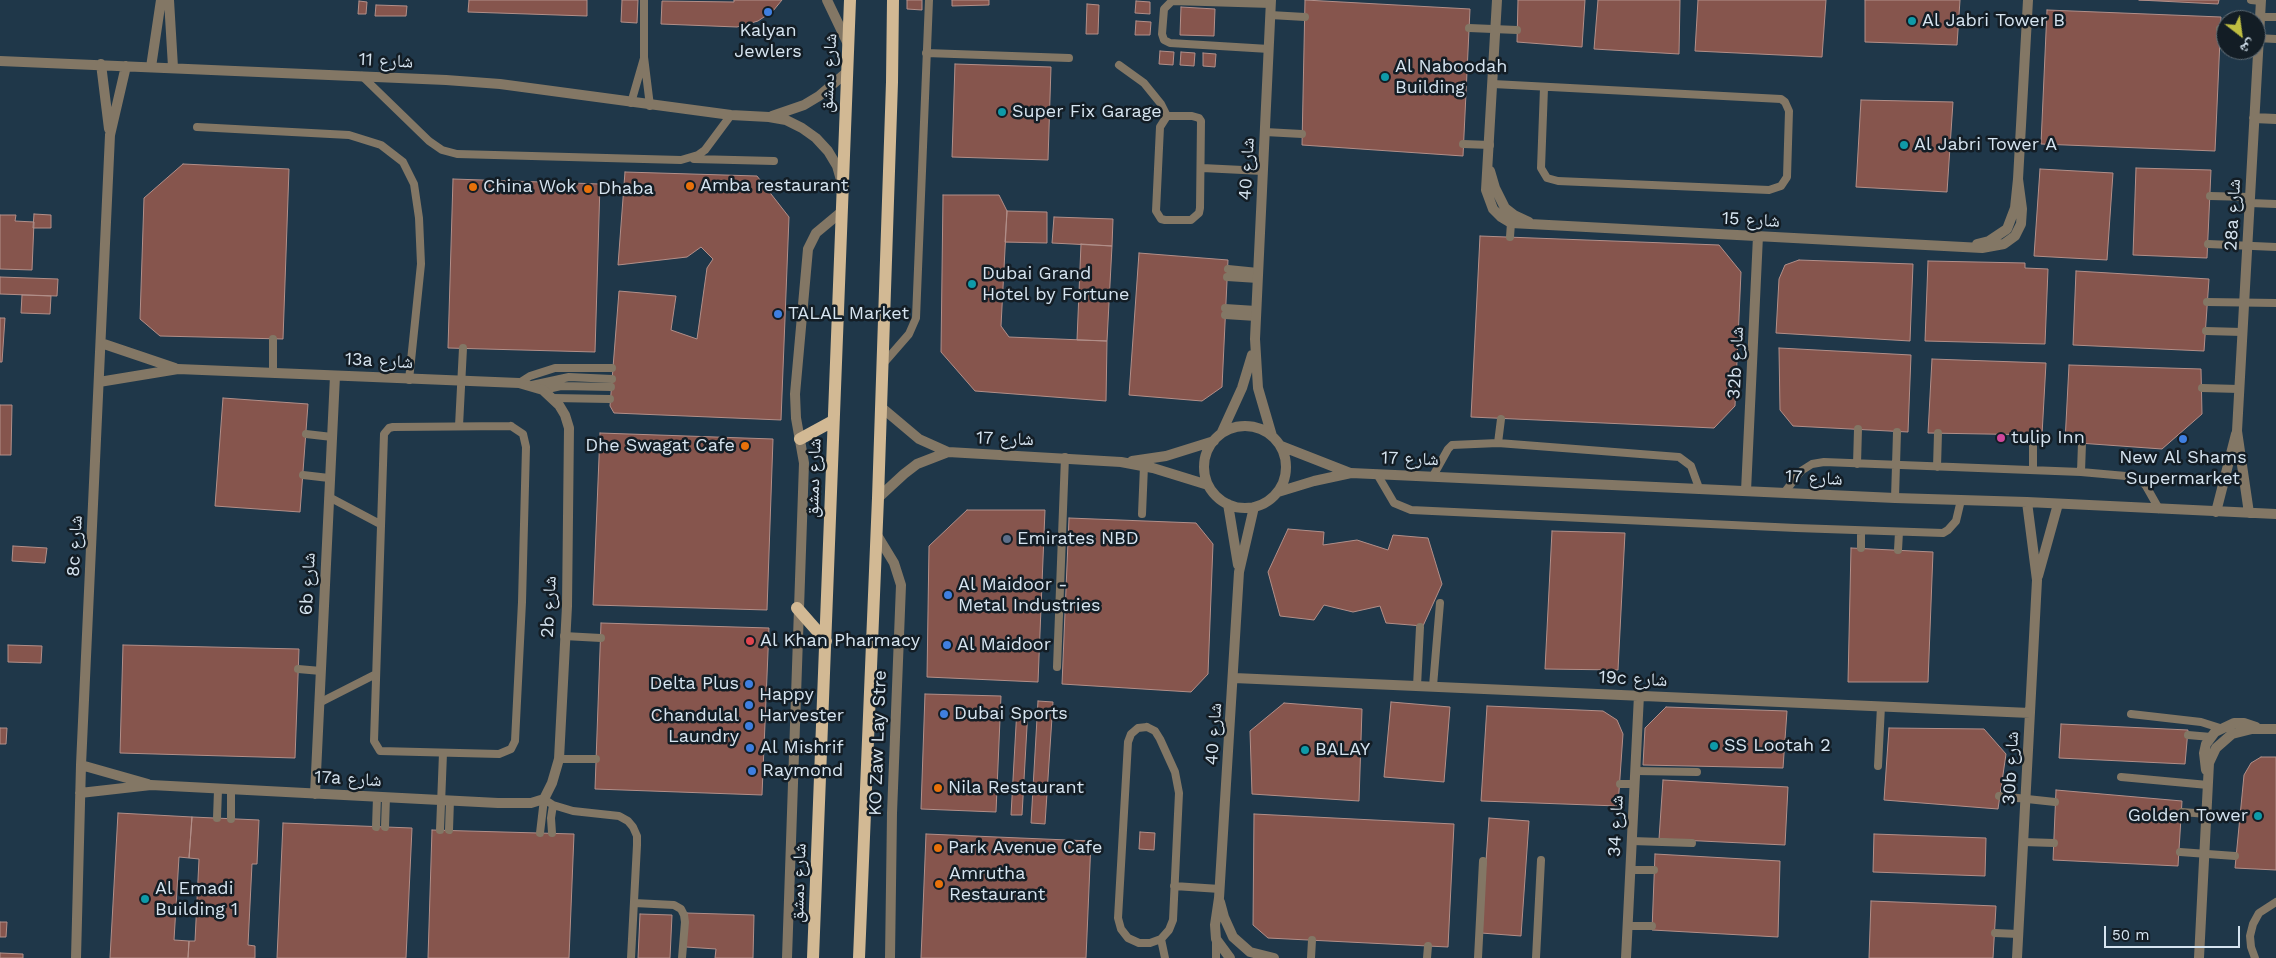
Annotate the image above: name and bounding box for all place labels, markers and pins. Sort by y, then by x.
marker: Kalyan Jewlers [762,6,774,18]
place label: Al Jabri Tower B [1922,10,2065,32]
marker: Al Jabri Tower B [1906,15,1918,27]
place label: Kalyan Jewlers [734,20,802,62]
place label: Al Naboodah Building [1395,56,1507,98]
marker: Al Naboodah Building [1379,71,1391,83]
place label: Super Fix Garage [1012,101,1162,123]
marker: Super Fix Garage [996,106,1008,118]
place label: Al Jabri Tower A [1914,134,2057,156]
marker: Al Jabri Tower A [1898,139,1910,151]
place label: Amba restaurant [700,175,848,197]
place label: China Wok [483,176,576,198]
place label: Dhaba [598,178,654,200]
marker: Amba restaurant [684,180,696,192]
marker: China Wok [467,181,479,193]
marker: Dhaba [582,183,594,195]
place label: Dubai Grand Hotel by Fortune [982,263,1129,306]
marker: Dubai Grand Hotel by Fortune [966,278,978,290]
place label: TALAL Market [788,303,909,325]
marker: TALAL Market [772,308,784,320]
place label: tulip Inn [2011,427,2085,449]
marker: tulip Inn [1995,432,2007,444]
marker: New Al Shams Supermarket [2177,433,2189,445]
place label: Dhe Swagat Cafe [585,435,735,457]
marker: Dhe Swagat Cafe [739,440,751,452]
place label: New Al Shams Supermarket [2119,447,2247,489]
place label: Emirates NBD [1017,528,1139,550]
marker: Emirates NBD [1001,533,1013,545]
place label: Al Maidoor - Metal Industries [958,574,1101,616]
marker: Al Maidoor - Metal Industries [942,589,954,601]
place label: Al Khan Pharmacy [760,630,920,652]
place label: Al Maidoor [957,634,1051,656]
marker: Al Khan Pharmacy [744,635,756,647]
marker: Al Maidoor [941,639,953,651]
place label: Delta Plus [650,673,739,695]
marker: Delta Plus [743,678,755,690]
place label: Happy Harvester [759,684,844,726]
marker: Happy Harvester [743,699,755,711]
place label: Dubai Sports [954,703,1068,725]
place label: Chandulal Laundry [651,705,739,748]
marker: Dubai Sports [938,708,950,720]
marker: Chandulal Laundry [743,720,755,732]
place label: SS Lootah 2 [1724,735,1831,757]
place label: Al Mishrif [760,737,844,759]
place label: BALAY [1315,739,1370,761]
marker: SS Lootah 2 [1708,740,1720,752]
marker: Al Mishrif [744,742,756,754]
marker: BALAY [1299,744,1311,756]
place label: Raymond [762,760,843,782]
marker: Raymond [746,765,758,777]
place label: Nila Restaurant [948,777,1084,799]
marker: Nila Restaurant [932,782,944,794]
place label: Golden Tower [2128,805,2248,827]
marker: Golden Tower [2252,810,2264,822]
place label: Park Avenue Cafe [948,837,1102,859]
marker: Park Avenue Cafe [932,842,944,854]
place label: Amrutha Restaurant [949,863,1045,906]
place label: Al Emadi Building 1 [155,878,238,921]
marker: Amrutha Restaurant [933,878,945,890]
marker: Al Emadi Building 1 [139,893,151,905]

